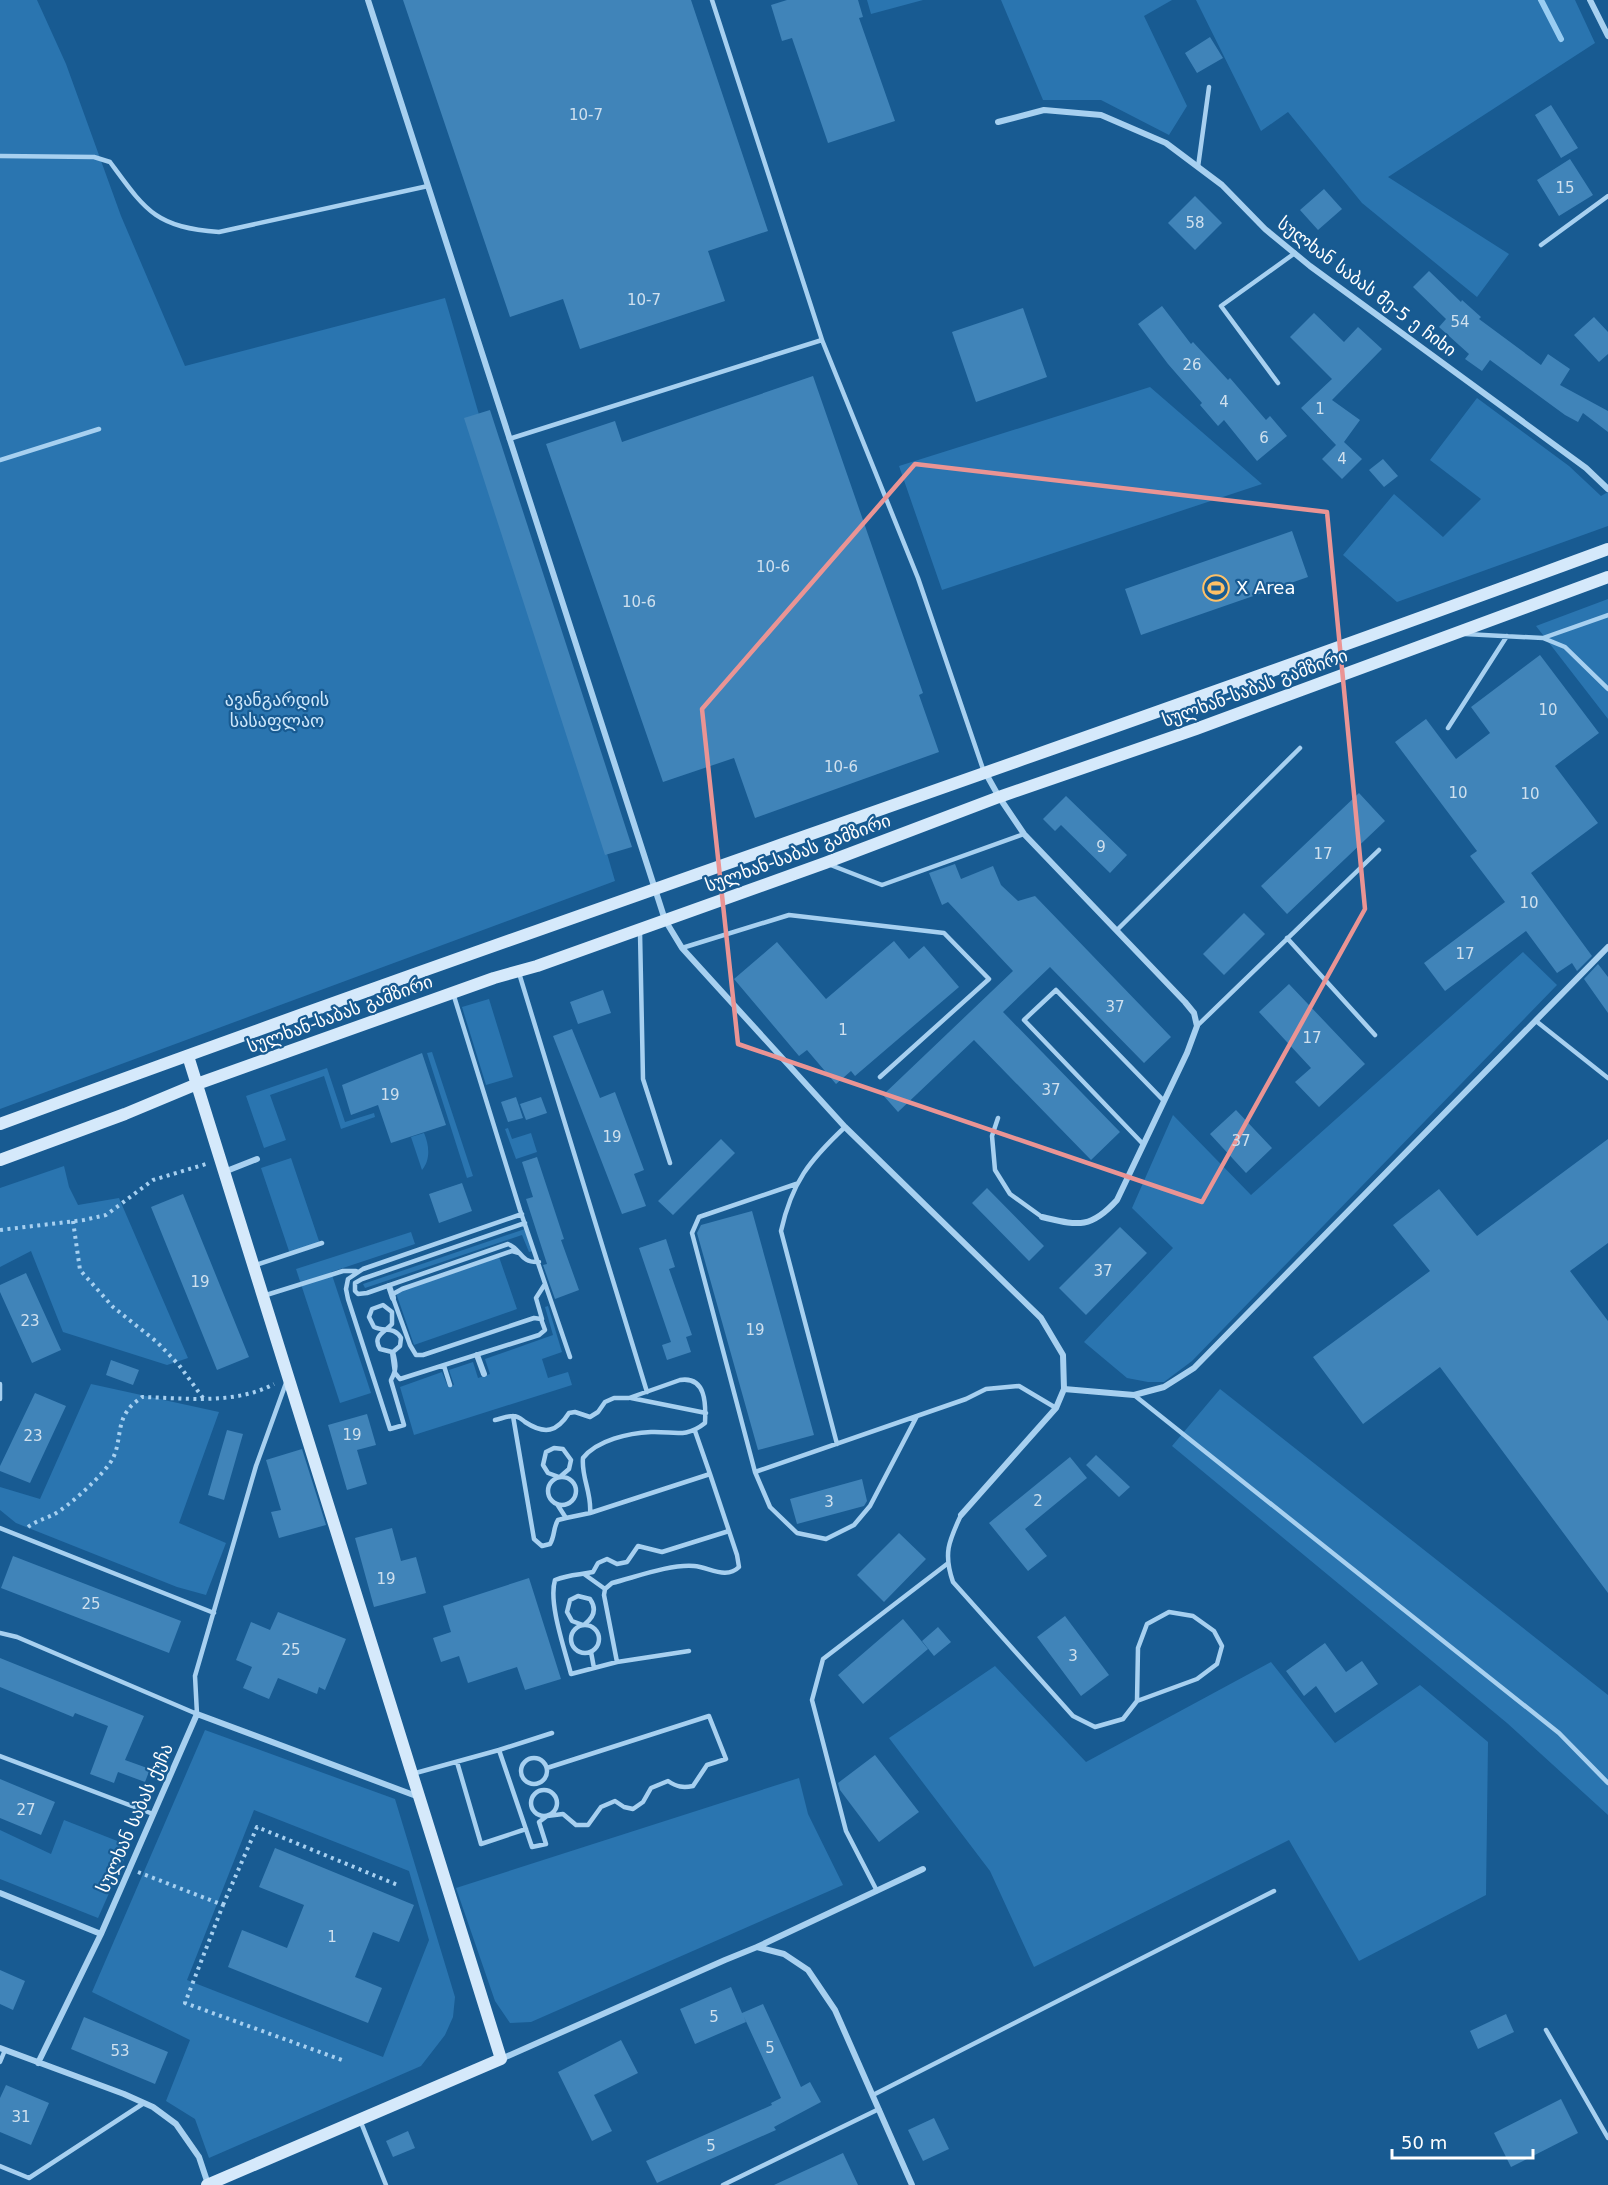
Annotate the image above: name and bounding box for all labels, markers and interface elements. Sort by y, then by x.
house number: 10-7 [569,106,603,124]
house number: 15 [1555,179,1575,197]
street label: სულხან საბას მე-5 ე ჩიხი [1274,213,1461,361]
house number: 58 [1185,214,1205,232]
house number: 10-7 [627,291,661,309]
house number: 54 [1450,313,1470,331]
house number: 26 [1182,356,1202,374]
house number: 4 [1219,393,1229,411]
house number: 1 [1315,400,1325,418]
house number: 6 [1259,429,1269,447]
house number: 4 [1337,450,1347,468]
house number: 10-6 [756,558,790,576]
sports icon: X Area [1201,573,1231,603]
place label: X Area [1236,577,1295,598]
house number: 10-6 [622,593,656,611]
street label: სულხან-საბას გამზირი [1159,644,1350,731]
park label: ავანგარდის სასაფლაო [225,689,329,731]
house number: 10 [1538,701,1558,719]
house number: 10-6 [824,758,858,776]
house number: 10 [1448,784,1468,802]
house number: 10 [1520,785,1540,803]
street label: სულხან-საბას გამზირი [702,809,893,896]
house number: 9 [1096,838,1106,856]
house number: 17 [1313,845,1333,863]
house number: 10 [1519,894,1539,912]
house number: 17 [1455,945,1475,963]
street label: სულხან-საბას გამზირი [244,970,435,1057]
house number: 37 [1105,998,1125,1016]
house number: 1 [838,1021,848,1039]
house number: 17 [1302,1029,1322,1047]
house number: 37 [1041,1081,1061,1099]
house number: 19 [380,1086,400,1104]
house number: 19 [602,1128,622,1146]
house number: 37 [1231,1132,1251,1150]
house number: 37 [1093,1262,1113,1280]
house number: 19 [190,1273,210,1291]
house number: 23 [20,1312,40,1330]
house number: 19 [745,1321,765,1339]
house number: 19 [342,1426,362,1444]
house number: 23 [23,1427,43,1445]
house number: 2 [1033,1492,1043,1510]
house number: 3 [824,1493,834,1511]
house number: 19 [376,1570,396,1588]
house number: 25 [81,1595,101,1613]
house number: 25 [281,1641,301,1659]
house number: 3 [1068,1647,1078,1665]
street label: სულხან საბას ქუჩა [92,1740,177,1896]
house number: 27 [16,1801,36,1819]
house number: 1 [327,1928,337,1946]
house number: 5 [709,2008,719,2026]
house number: 5 [765,2039,775,2057]
house number: 53 [110,2042,130,2060]
house number: 31 [11,2108,31,2126]
scale bar [1392,2122,1533,2160]
text: 50 m [1401,2132,1447,2153]
house number: 5 [706,2137,716,2155]

